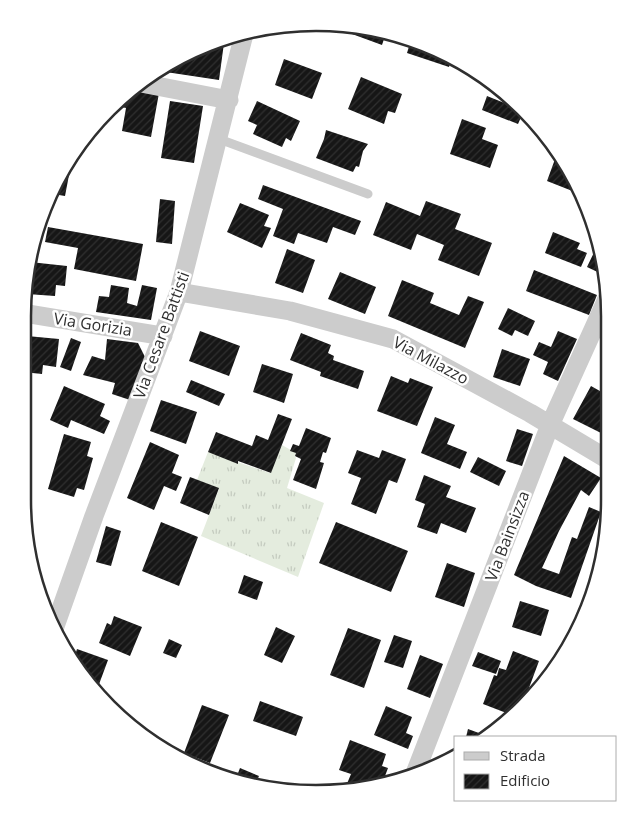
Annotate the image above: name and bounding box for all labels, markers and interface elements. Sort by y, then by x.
street label: Via Cesare Battisti [128,268,194,402]
street label: Via Gorizia [52,307,134,341]
street label: Via Milazzo [389,331,473,389]
street label: Via Bainsizza [480,488,534,584]
legend [454,736,617,801]
text: Strada [500,745,546,765]
text: Edificio [500,770,550,790]

